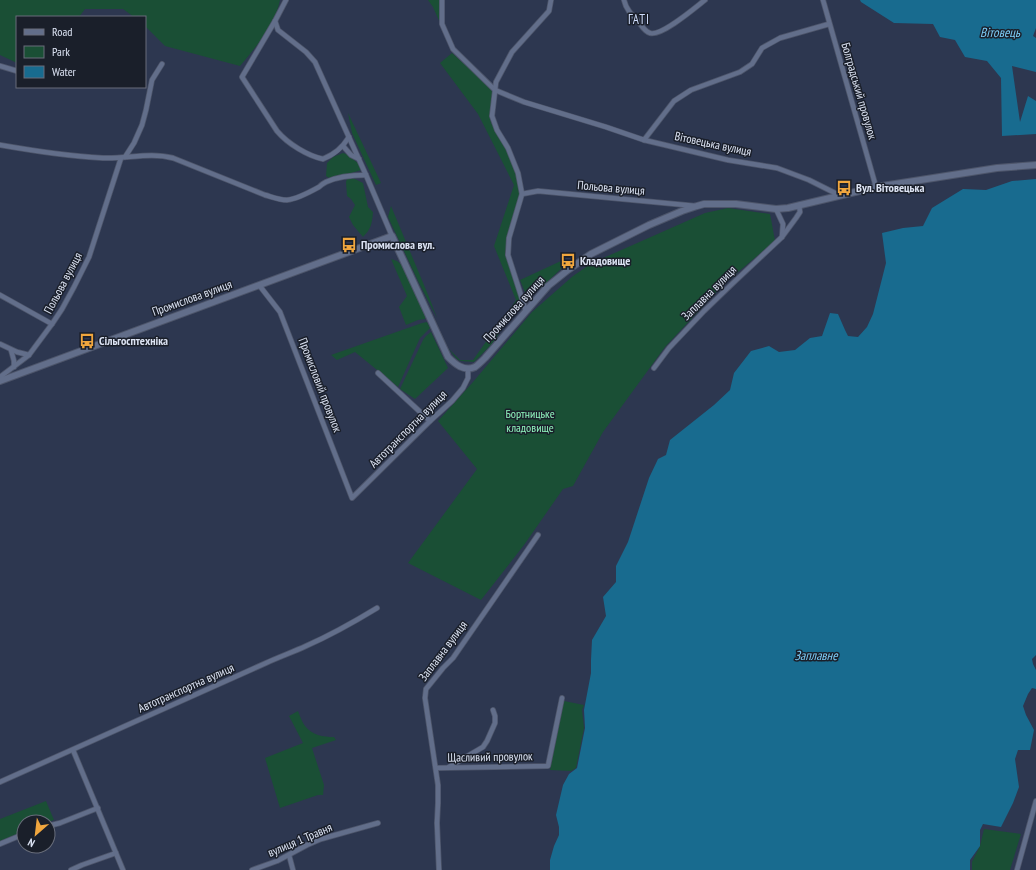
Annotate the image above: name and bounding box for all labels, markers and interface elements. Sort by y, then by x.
district label: ГАТІ [628,11,650,28]
legend [16,16,146,88]
text: Road [52,24,72,39]
water label: Вітовець [980,24,1021,41]
street label: Болградський провулок [838,41,881,141]
text: Park [52,44,70,59]
text: Water [52,64,77,79]
street label: Вітовецька вулиця [673,128,753,159]
street label: Польова вулиця [577,177,646,198]
bus stop icon: Вул. Вітовецька [835,179,853,197]
place label: Вул. Вітовецька [856,180,924,195]
bus stop icon: Промислова вул. [340,236,358,254]
place label: Промислова вул. [361,237,435,252]
street label: Польова вулиця [40,249,85,316]
bus stop icon: Кладовище [559,252,577,270]
place label: Кладовище [580,253,630,268]
street label: Заплавна вулиця [678,262,739,323]
street label: Промислова вулиця [480,272,548,345]
street label: Промислова вулиця [150,276,234,319]
bus stop icon: Сільгосптехніка [78,332,96,350]
place label: Сільгосптехніка [99,333,168,348]
street label: Промисловий провулок [296,335,345,434]
street label: Автотранспортна вулиця [366,386,450,471]
park label: Бортницьке кладовище [505,406,555,435]
street label: Заплавна вулиця [415,617,470,684]
water label: Заплавне [794,647,839,664]
street label: Автотранспортна вулиця [135,659,237,715]
street label: Щасливий провулок [447,748,533,765]
north arrow [16,814,56,854]
street label: вулиця 1 Травня [265,819,335,860]
text: N [25,835,37,850]

